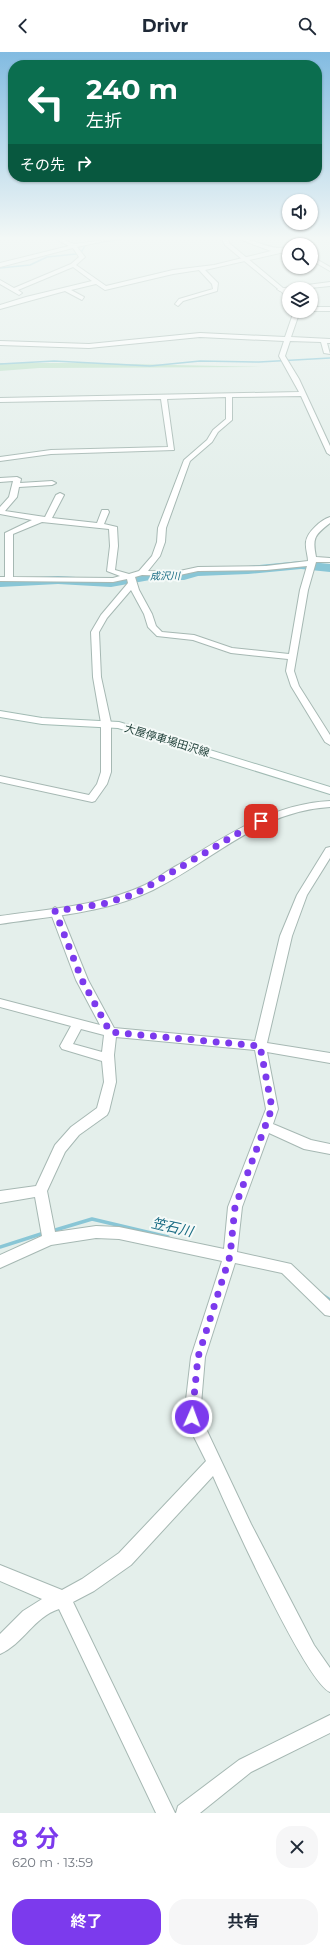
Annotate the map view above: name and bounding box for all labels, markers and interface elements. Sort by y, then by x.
icon: back [12,15,34,37]
text: Drivr [142,15,188,37]
icon: search [296,15,318,37]
text: 240 m [86,72,178,106]
icon: left [20,76,72,128]
text: 左折 [86,110,122,132]
icon: right [73,152,95,174]
text: その先 [20,155,65,174]
map controls [282,194,318,318]
button: sound [282,194,318,230]
button: search [282,238,318,274]
button: layers [282,282,318,318]
water label: 成沢川 [150,569,181,583]
street label: 大屋停車場田沢線 [123,720,211,760]
pin [244,804,278,838]
icon: arrive [250,810,272,832]
water label: 笠石川 [150,1214,196,1241]
position arrow [171,1396,213,1438]
text: 8 分 [12,1824,59,1853]
button: close [276,1826,318,1868]
text: 620 m · 13:59 [12,1854,93,1870]
button: 終了 [12,1899,161,1945]
button: 共有 [169,1899,318,1945]

